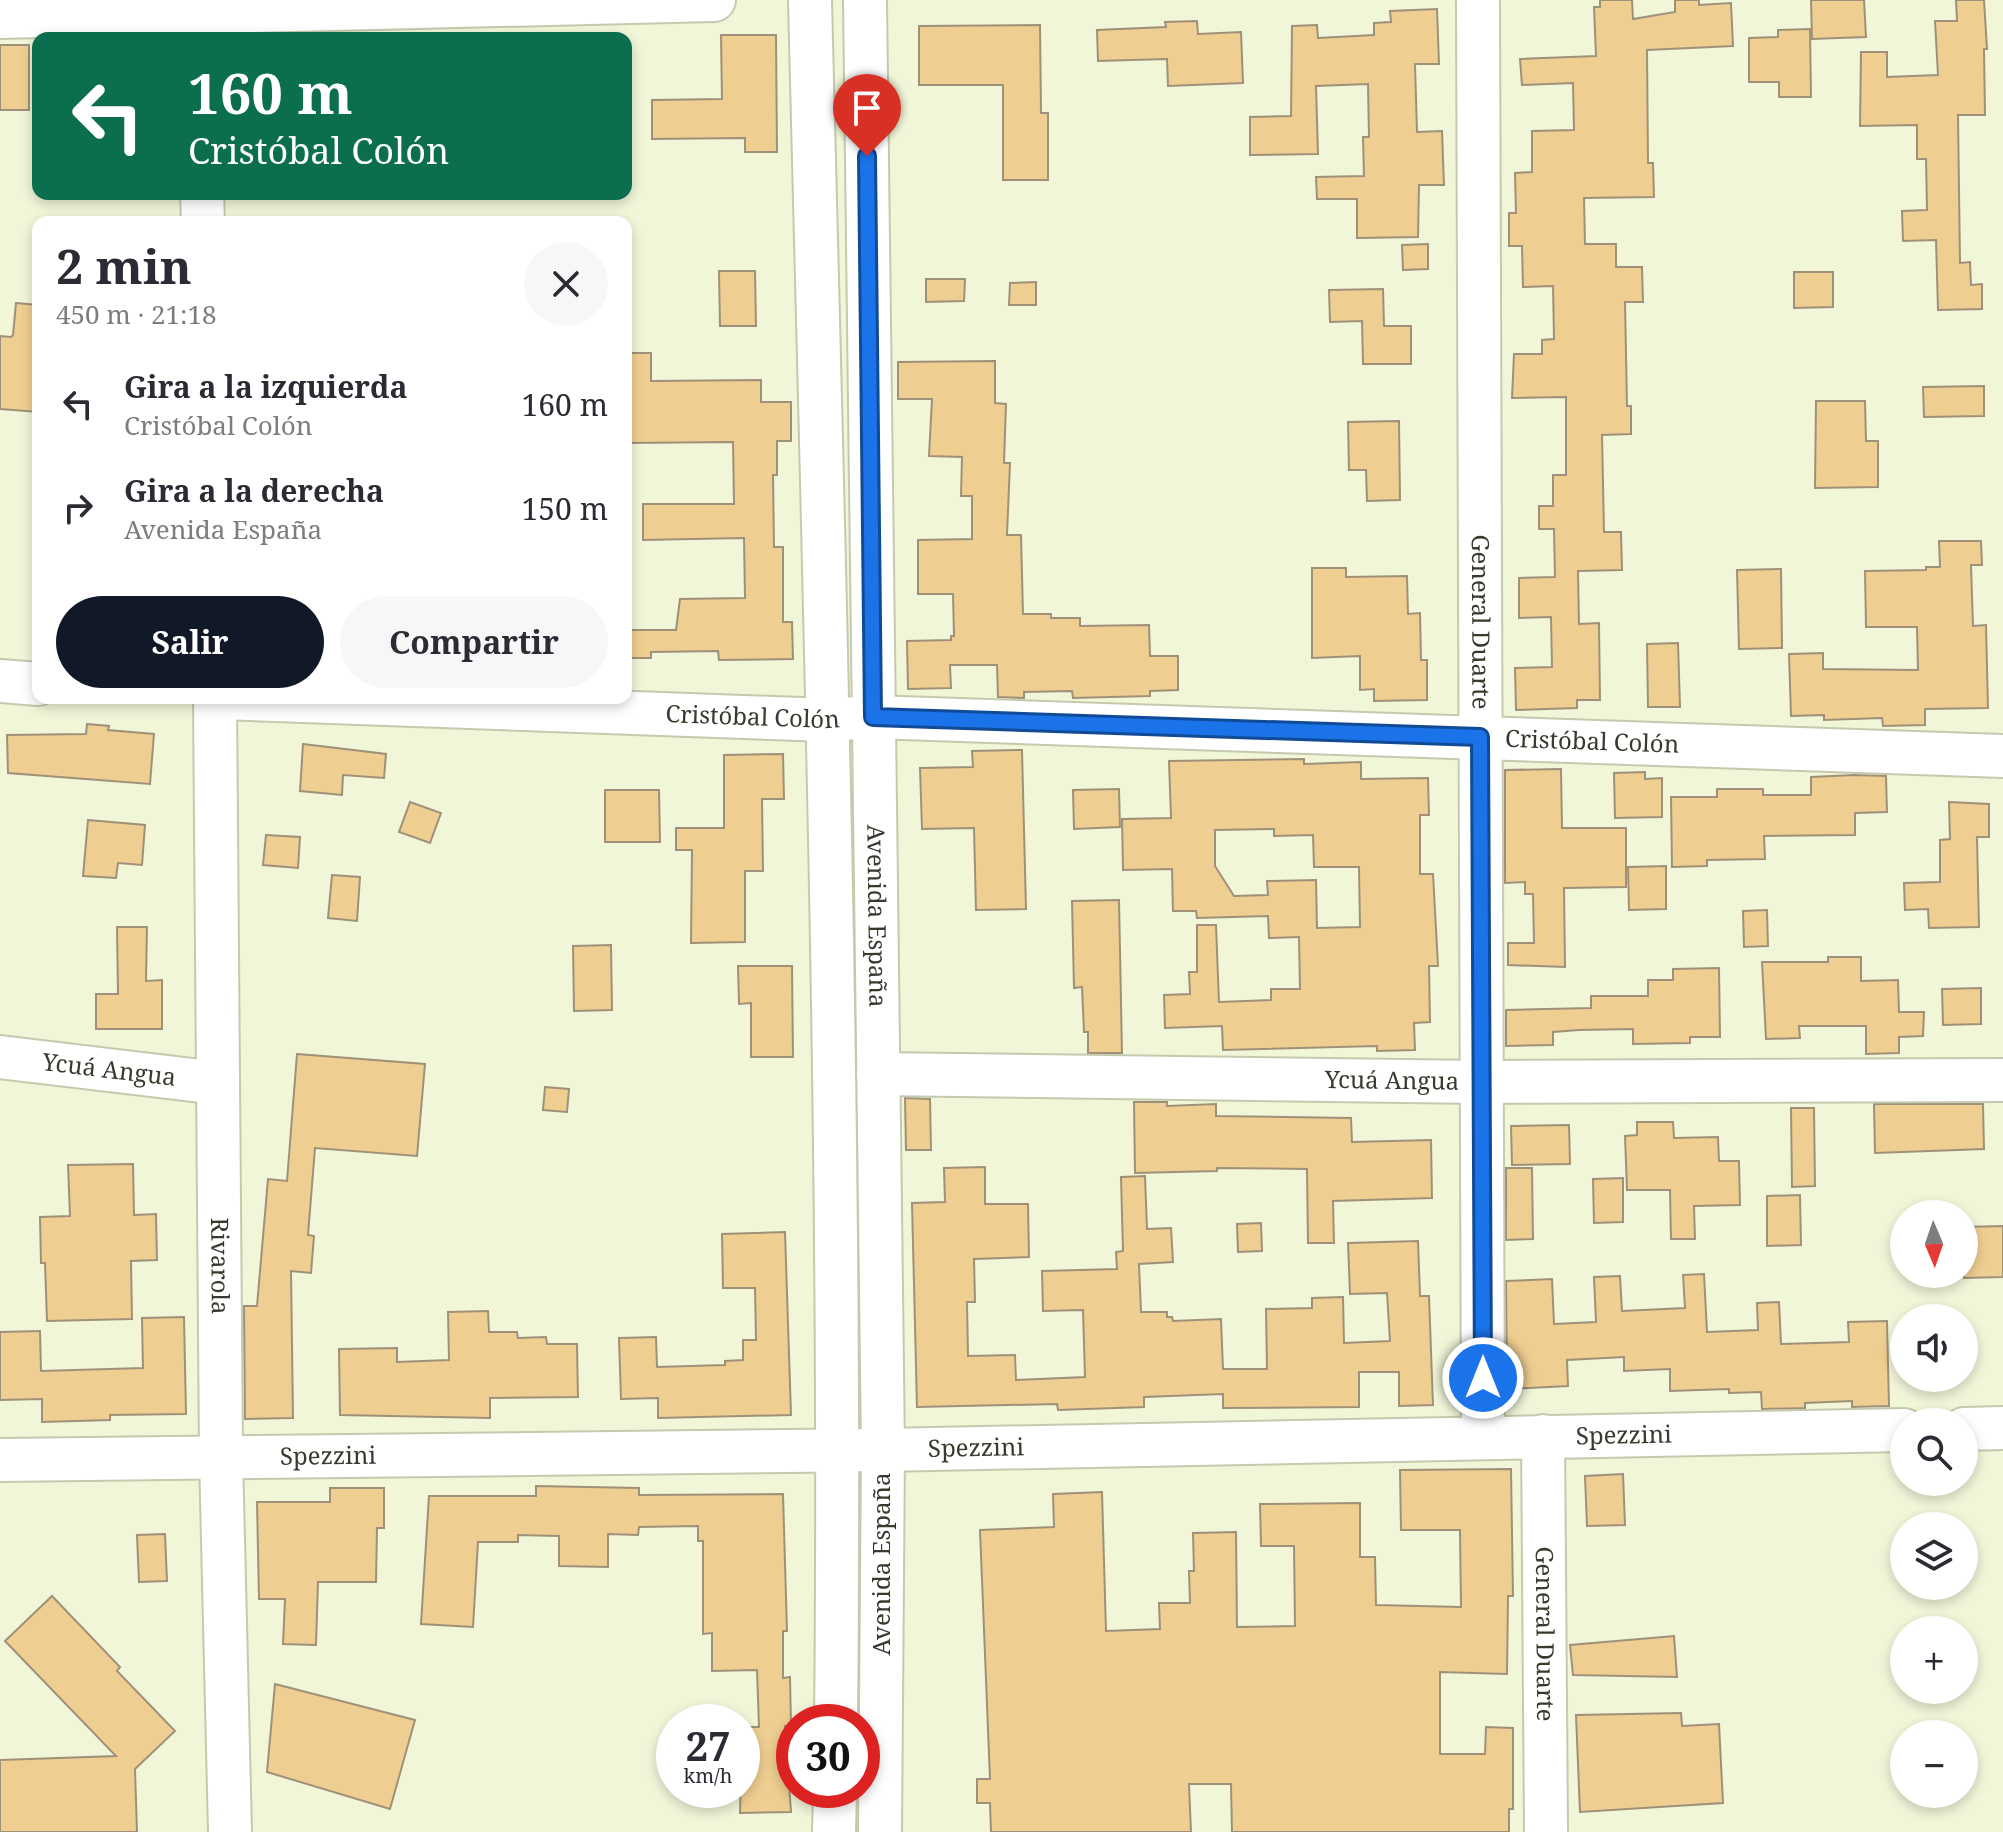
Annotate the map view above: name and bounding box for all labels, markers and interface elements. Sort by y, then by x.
text: 160 m [188,54,353,130]
icon: left [56,64,160,168]
pin [833,74,901,156]
icon: arrive [845,86,889,130]
text: Cristóbal Colón [188,126,449,175]
text: 2 min [56,233,192,298]
button: close [524,242,608,326]
text: 450 m · 21:18 [56,296,217,332]
text: Gira a la izquierda [124,366,407,407]
icon: left [56,382,100,426]
text: 160 m [522,384,608,425]
text: Cristóbal Colón [124,407,313,443]
text: Gira a la derecha [124,470,384,511]
icon: right [56,486,100,530]
text: 150 m [522,488,608,529]
text: Avenida España [124,511,322,547]
street label: General Duarte [1465,534,1498,710]
button: Salir [56,596,324,688]
button: Compartir [340,596,608,688]
street label: Cristóbal Colón [665,696,841,735]
street label: Cristóbal Colón [1504,721,1680,760]
street label: Avenida España [860,824,896,1008]
street label: Ycuá Angua [40,1044,178,1093]
street label: Ycuá Angua [1324,1062,1459,1097]
north arrow [1890,1200,1978,1288]
map controls [1890,1200,1978,1808]
street label: Rivarola [204,1217,238,1315]
button: sound [1890,1304,1978,1392]
position arrow [1441,1336,1525,1420]
button: search [1890,1408,1978,1496]
street label: Spezzini [1575,1417,1672,1451]
street label: Spezzini [928,1429,1025,1464]
street label: Spezzini [280,1438,376,1472]
street label: Avenida España [864,1473,897,1655]
button: layers [1890,1512,1978,1600]
street label: General Duarte [1529,1546,1563,1722]
button: + [1890,1616,1978,1704]
speed limit sign: 30 [776,1704,880,1808]
text: 27 [685,1718,731,1773]
button: − [1890,1720,1978,1808]
text: km/h [683,1762,733,1789]

